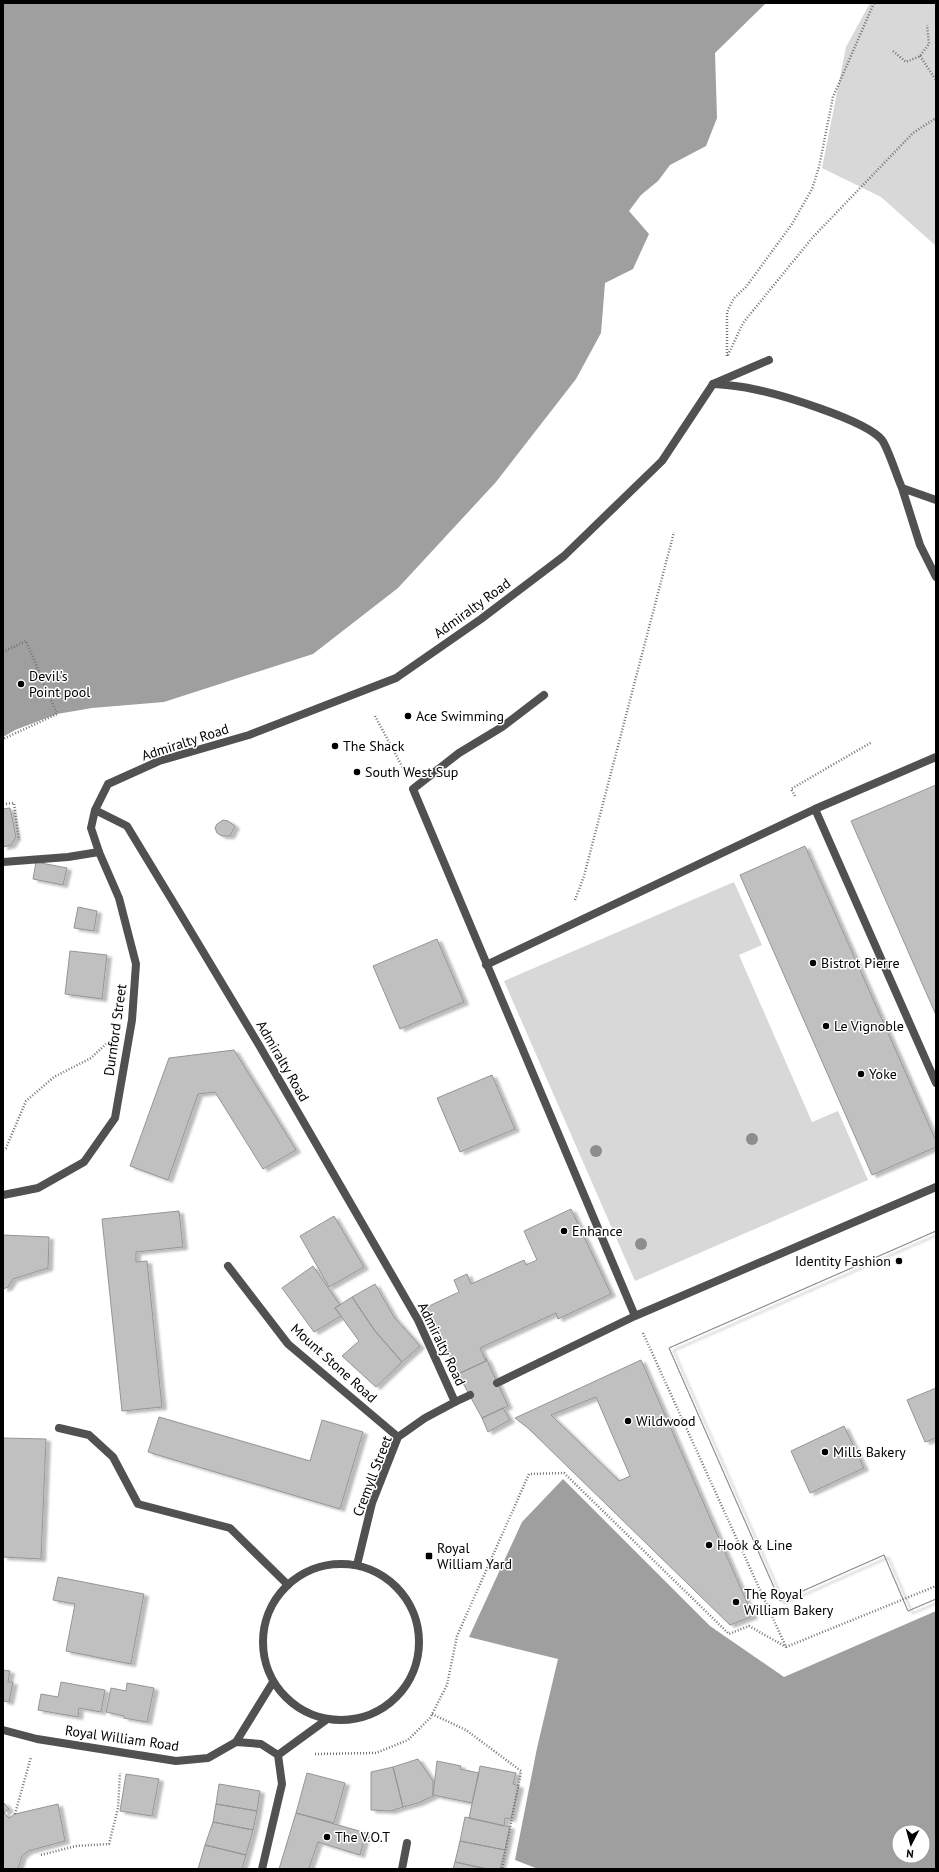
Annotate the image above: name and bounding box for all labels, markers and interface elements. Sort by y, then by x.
street label: Admiralty Road [430,574,514,642]
place label: Devil's Point pool [29,667,90,701]
marker: Devil's Point pool [16,679,26,689]
place label: Ace Swimming [416,707,504,725]
marker: Ace Swimming [403,711,413,721]
street label: Admiralty Road [139,719,231,765]
place label: The Shack [343,737,405,755]
marker: The Shack [330,741,340,751]
place label: South West Sup [365,763,458,781]
marker: South West Sup [352,767,362,777]
place label: Bistrot Pierre [821,954,900,972]
marker: Bistrot Pierre [808,958,818,968]
street label: Durnford Street [100,983,130,1077]
street label: Admiralty Road [253,1017,313,1105]
place label: Le Vignoble [834,1017,904,1035]
marker: Le Vignoble [821,1021,831,1031]
place label: Yoke [869,1065,897,1083]
marker: Yoke [856,1069,866,1079]
place label: Enhance [572,1222,623,1240]
marker: Enhance [559,1226,569,1236]
place label: Identity Fashion [795,1252,891,1270]
marker: Identity Fashion [894,1256,904,1266]
street label: Admiralty Road [414,1299,470,1389]
street label: Mount Stone Road [287,1320,381,1406]
place label: Wildwood [636,1412,696,1430]
marker: Wildwood [623,1416,633,1426]
street label: Cremyll Street [348,1433,396,1519]
place label: Mills Bakery [833,1443,906,1461]
marker: Mills Bakery [820,1447,830,1457]
place label: Hook & Line [717,1536,792,1554]
place label: Royal William Yard [437,1539,512,1573]
marker: Hook & Line [704,1540,714,1550]
marker: Royal William Yard [424,1551,434,1561]
place label: The Royal William Bakery [744,1585,834,1619]
marker: The Royal William Bakery [731,1597,741,1607]
street label: Royal William Road [64,1721,180,1755]
north arrow [891,1824,931,1864]
place label: The V.O.T [335,1828,390,1846]
marker: The V.O.T [322,1832,332,1842]
text: N [906,1847,914,1861]

